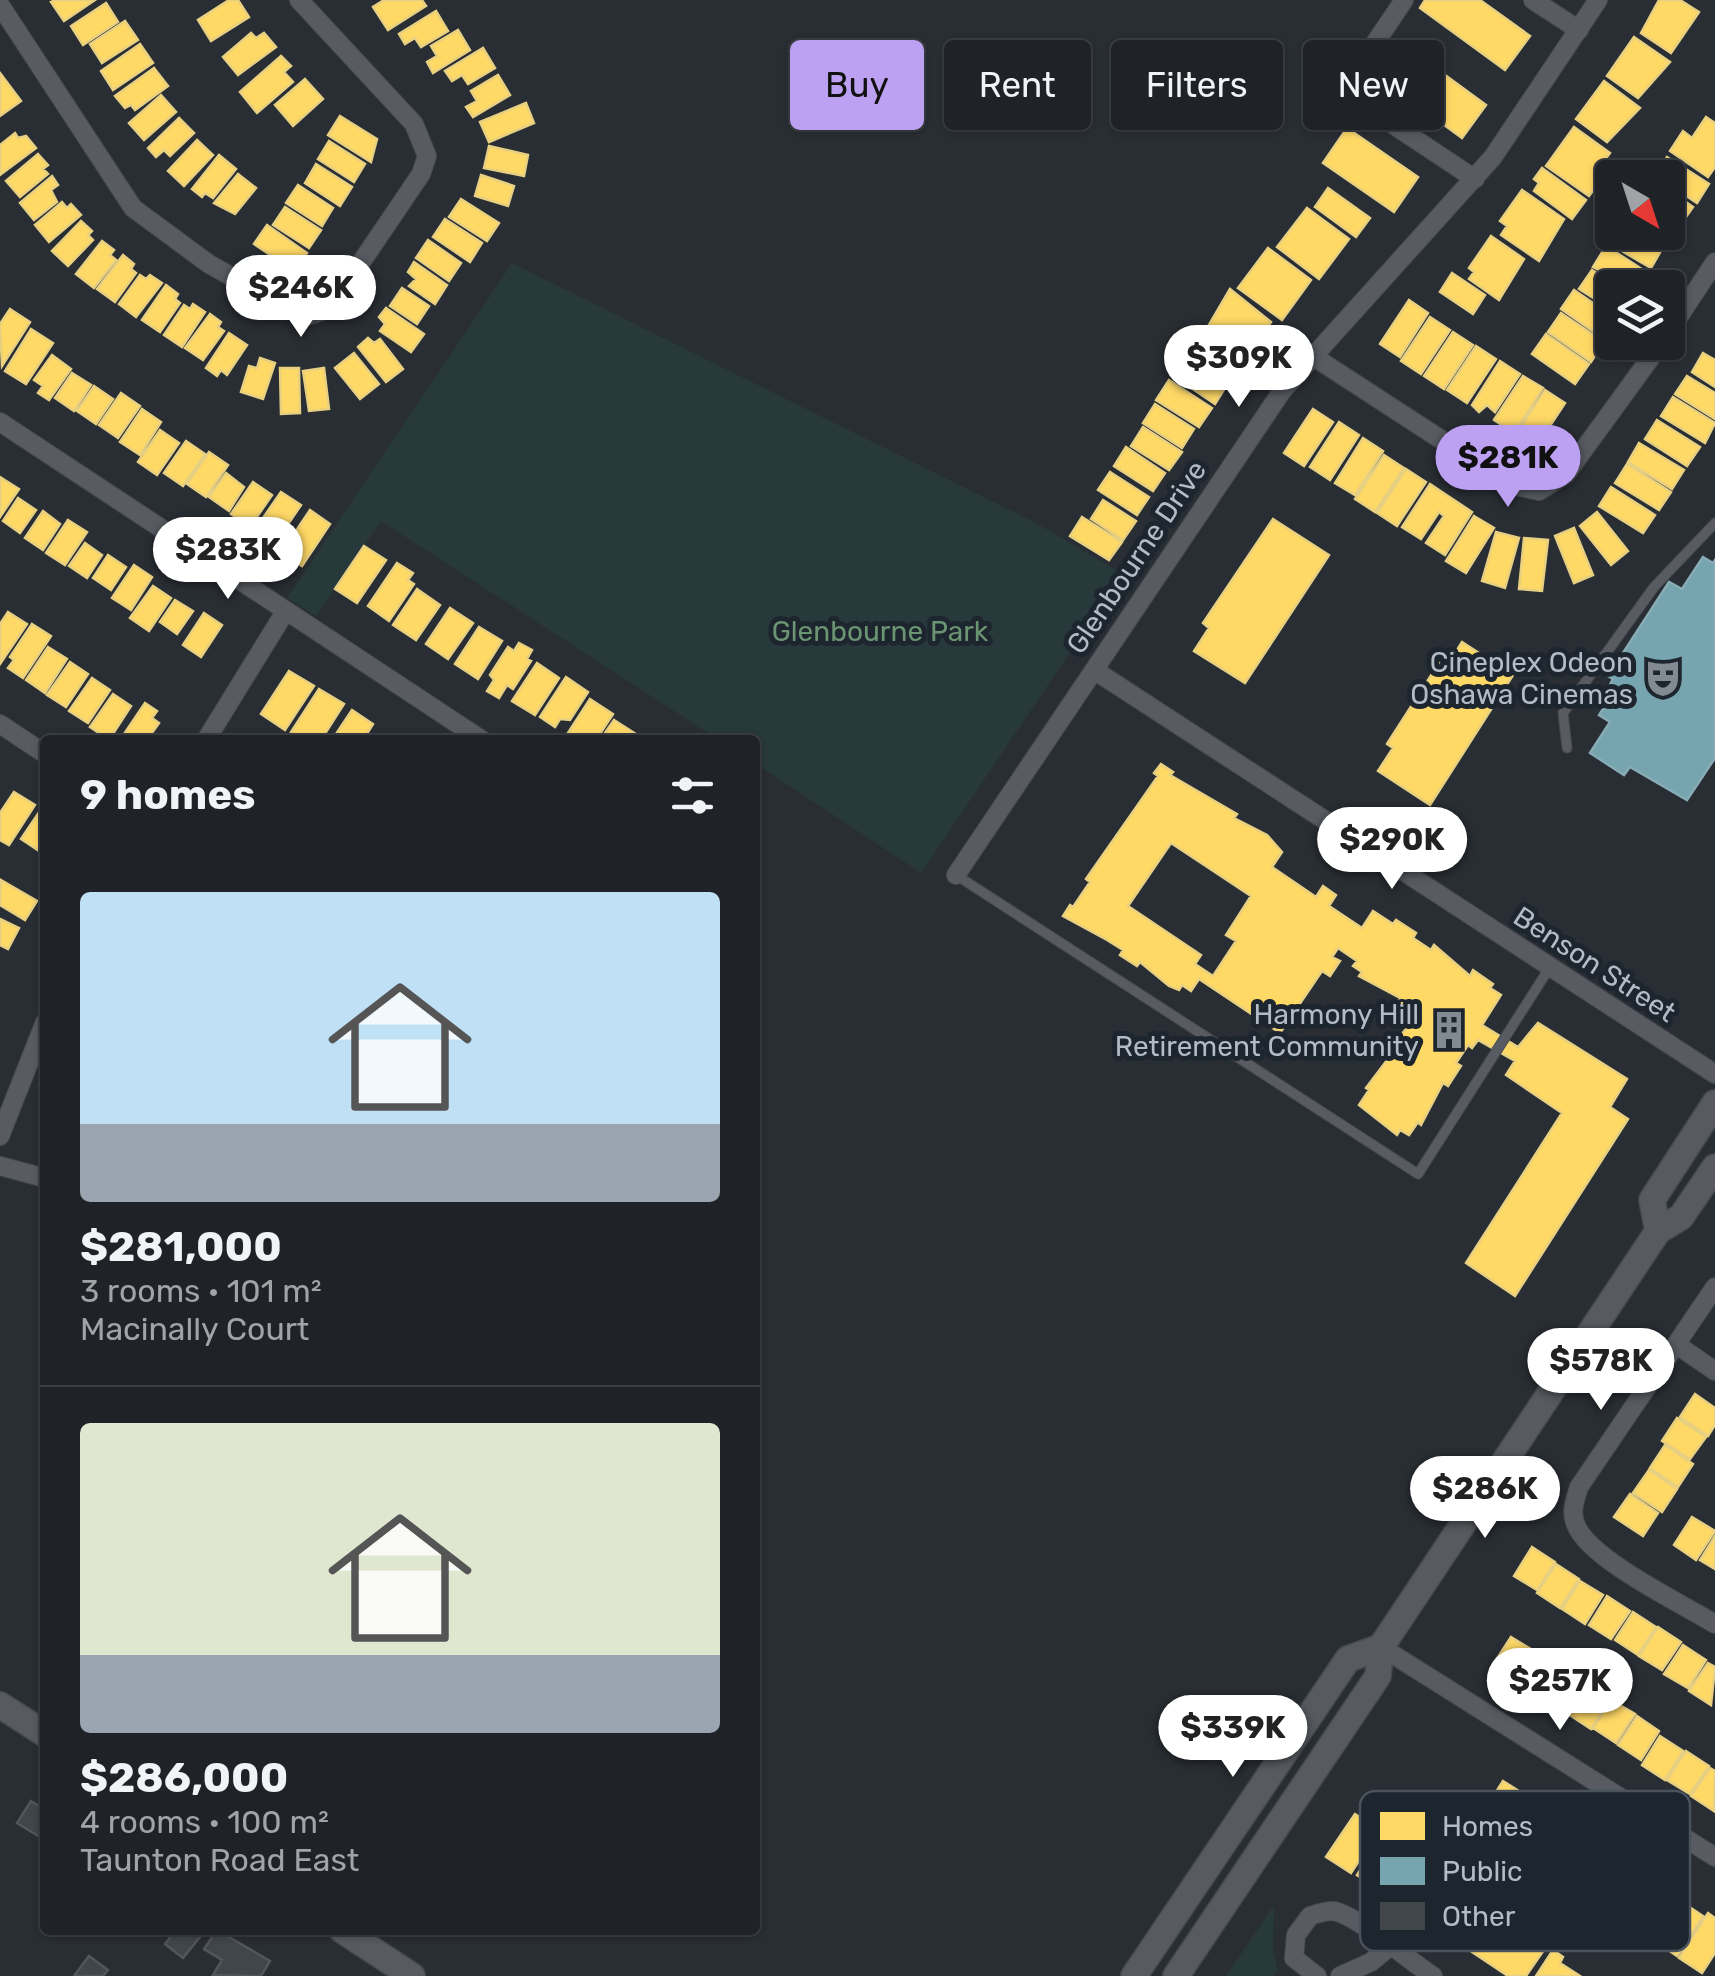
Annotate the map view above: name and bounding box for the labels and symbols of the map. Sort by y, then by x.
north arrow [1595,160,1685,250]
pin: $246K [231,255,371,340]
pin: $309K [1169,325,1309,410]
pin: $281K [1438,425,1578,510]
street label: Glenbourne Drive [1060,455,1213,660]
pin: $283K [158,517,298,602]
park label: Glenbourne Park [772,615,989,648]
place label: Cineplex Odeon Oshawa Cinemas [1410,646,1633,711]
theatre icon: Cineplex Odeon Oshawa Cinemas [1642,657,1684,699]
pin: $290K [1322,807,1462,892]
street label: Benson Street [1508,900,1682,1029]
place label: Harmony Hill Retirement Community [1115,998,1419,1063]
building icon: Harmony Hill Retirement Community [1428,1009,1470,1051]
pin: $578K [1531,1328,1671,1413]
pin: $286K [1415,1456,1555,1541]
pin: $257K [1490,1648,1630,1733]
pin: $339K [1163,1695,1303,1780]
legend [1360,1791,1690,1951]
text: Homes [1442,1810,1533,1843]
text: Public [1442,1855,1523,1888]
text: Other [1442,1900,1516,1933]

